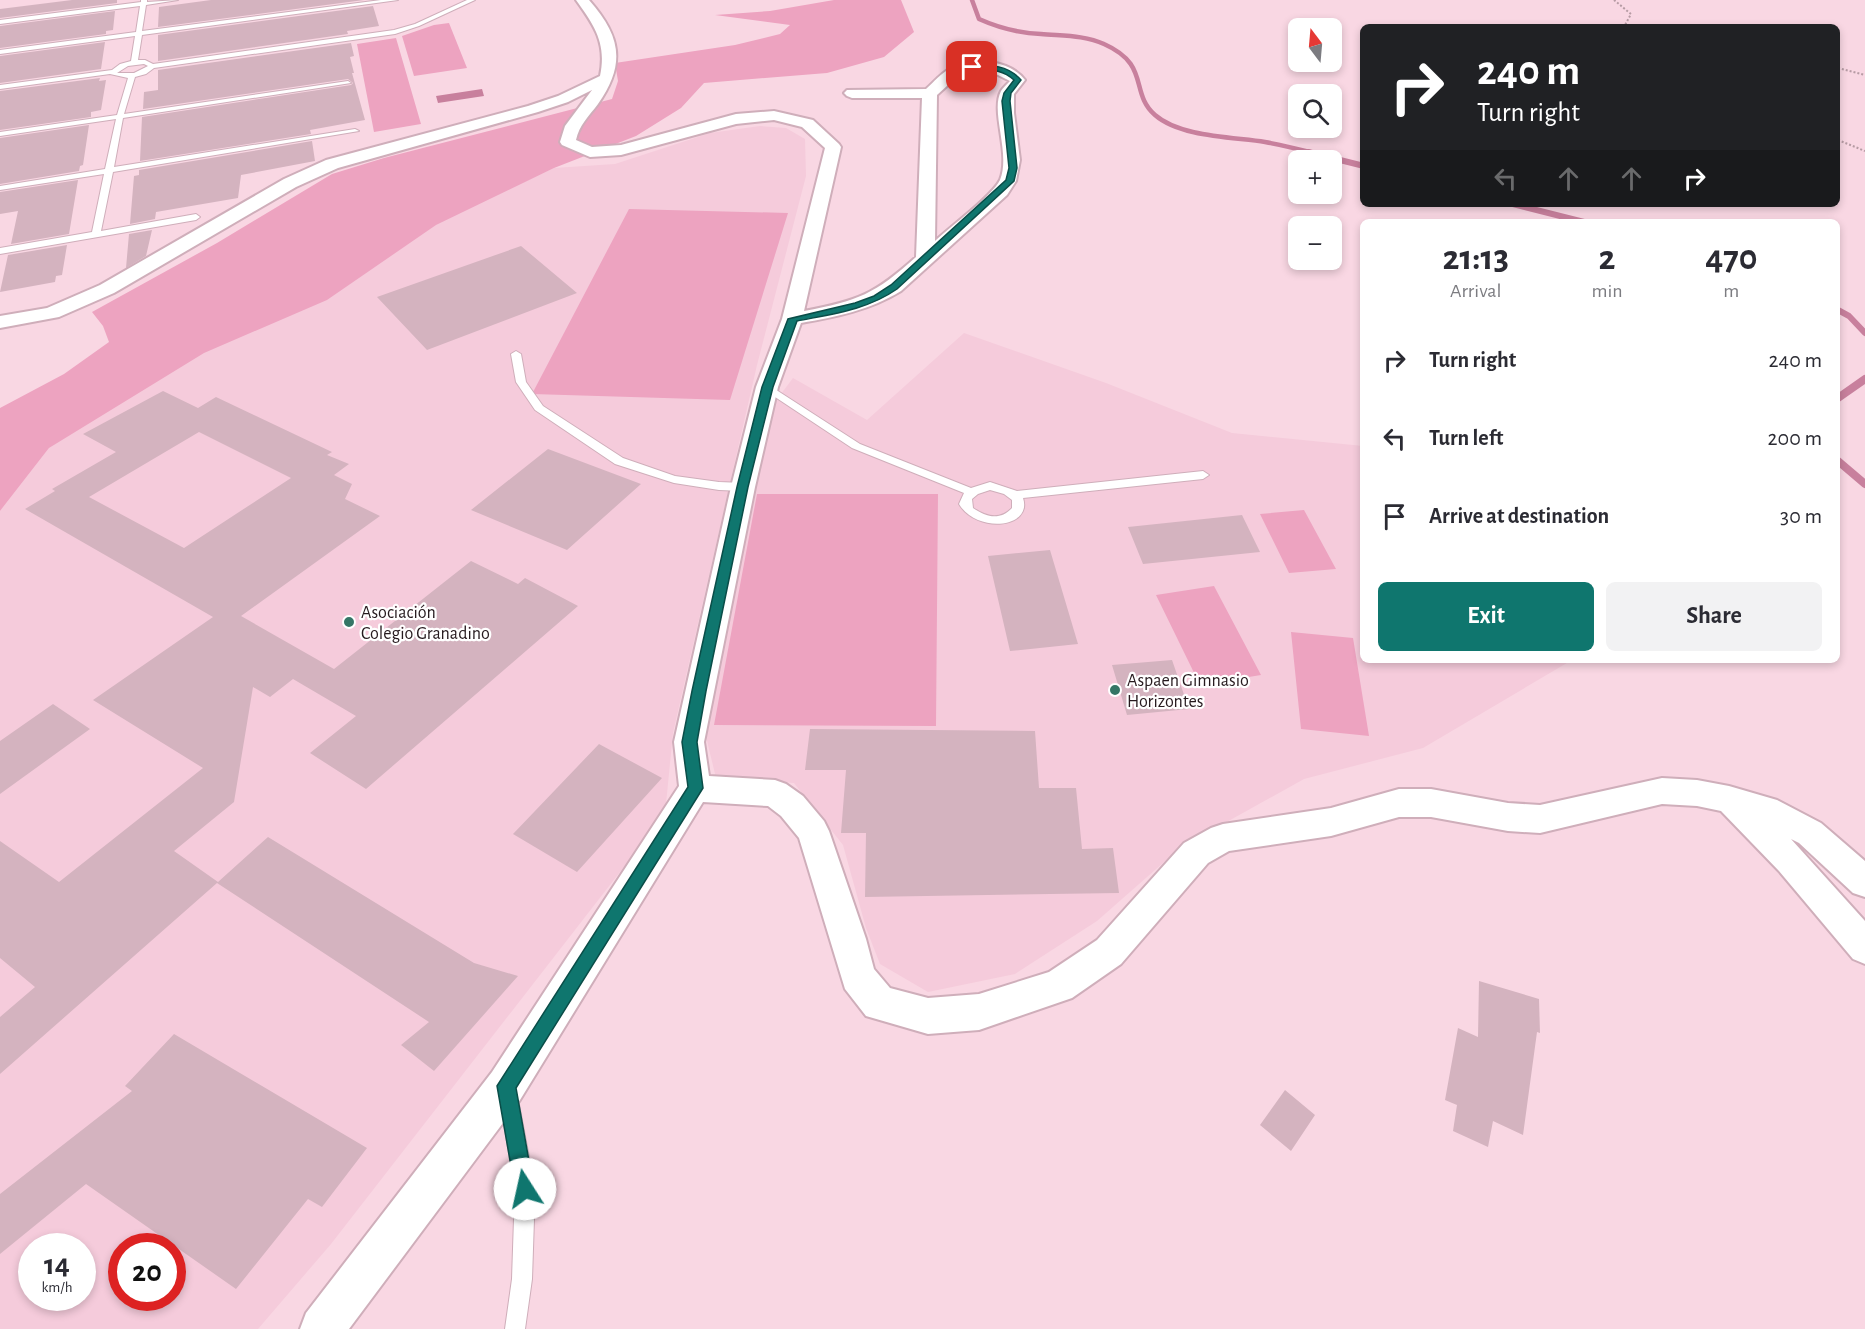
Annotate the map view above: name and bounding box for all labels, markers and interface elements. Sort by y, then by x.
north arrow [1288,18,1342,72]
map controls [1288,18,1342,270]
pin [946,41,997,92]
icon: right [1378,48,1456,126]
icon: arrive [955,50,988,83]
text: 240 m [1477,50,1580,92]
button: search [1288,84,1342,138]
text: Turn right [1477,99,1580,126]
button: + [1288,150,1342,204]
icon: left [1489,162,1522,195]
icon: ahead [1552,162,1585,195]
icon: ahead [1615,162,1648,195]
icon: right [1678,162,1711,195]
button: − [1288,216,1342,270]
text: 21:13 [1442,240,1509,276]
text: 2 [1599,240,1616,276]
text: 470 [1705,240,1758,276]
text: Arrival [1450,281,1501,301]
text: min [1592,281,1623,301]
text: m [1723,281,1739,301]
icon: right [1378,344,1411,377]
text: Turn right [1429,349,1516,371]
text: 240 m [1769,349,1822,371]
icon: left [1378,422,1411,455]
text: Turn left [1429,427,1503,449]
text: 200 m [1768,427,1822,449]
icon: arrive [1378,500,1411,533]
text: Arrive at destination [1429,505,1609,527]
text: 30 m [1780,505,1822,527]
button: Exit [1378,582,1594,651]
button: Share [1606,582,1822,651]
place label: Asociación Colegio Granadino [361,604,490,643]
marker: Asociación Colegio Granadino [342,615,356,629]
place label: Aspaen Gimnasio Horizontes [1127,672,1249,711]
marker: Aspaen Gimnasio Horizontes [1108,683,1122,697]
position arrow [493,1157,557,1221]
speed limit sign: 20 [108,1233,186,1311]
text: 14 [44,1250,70,1280]
text: km/h [42,1280,72,1295]

